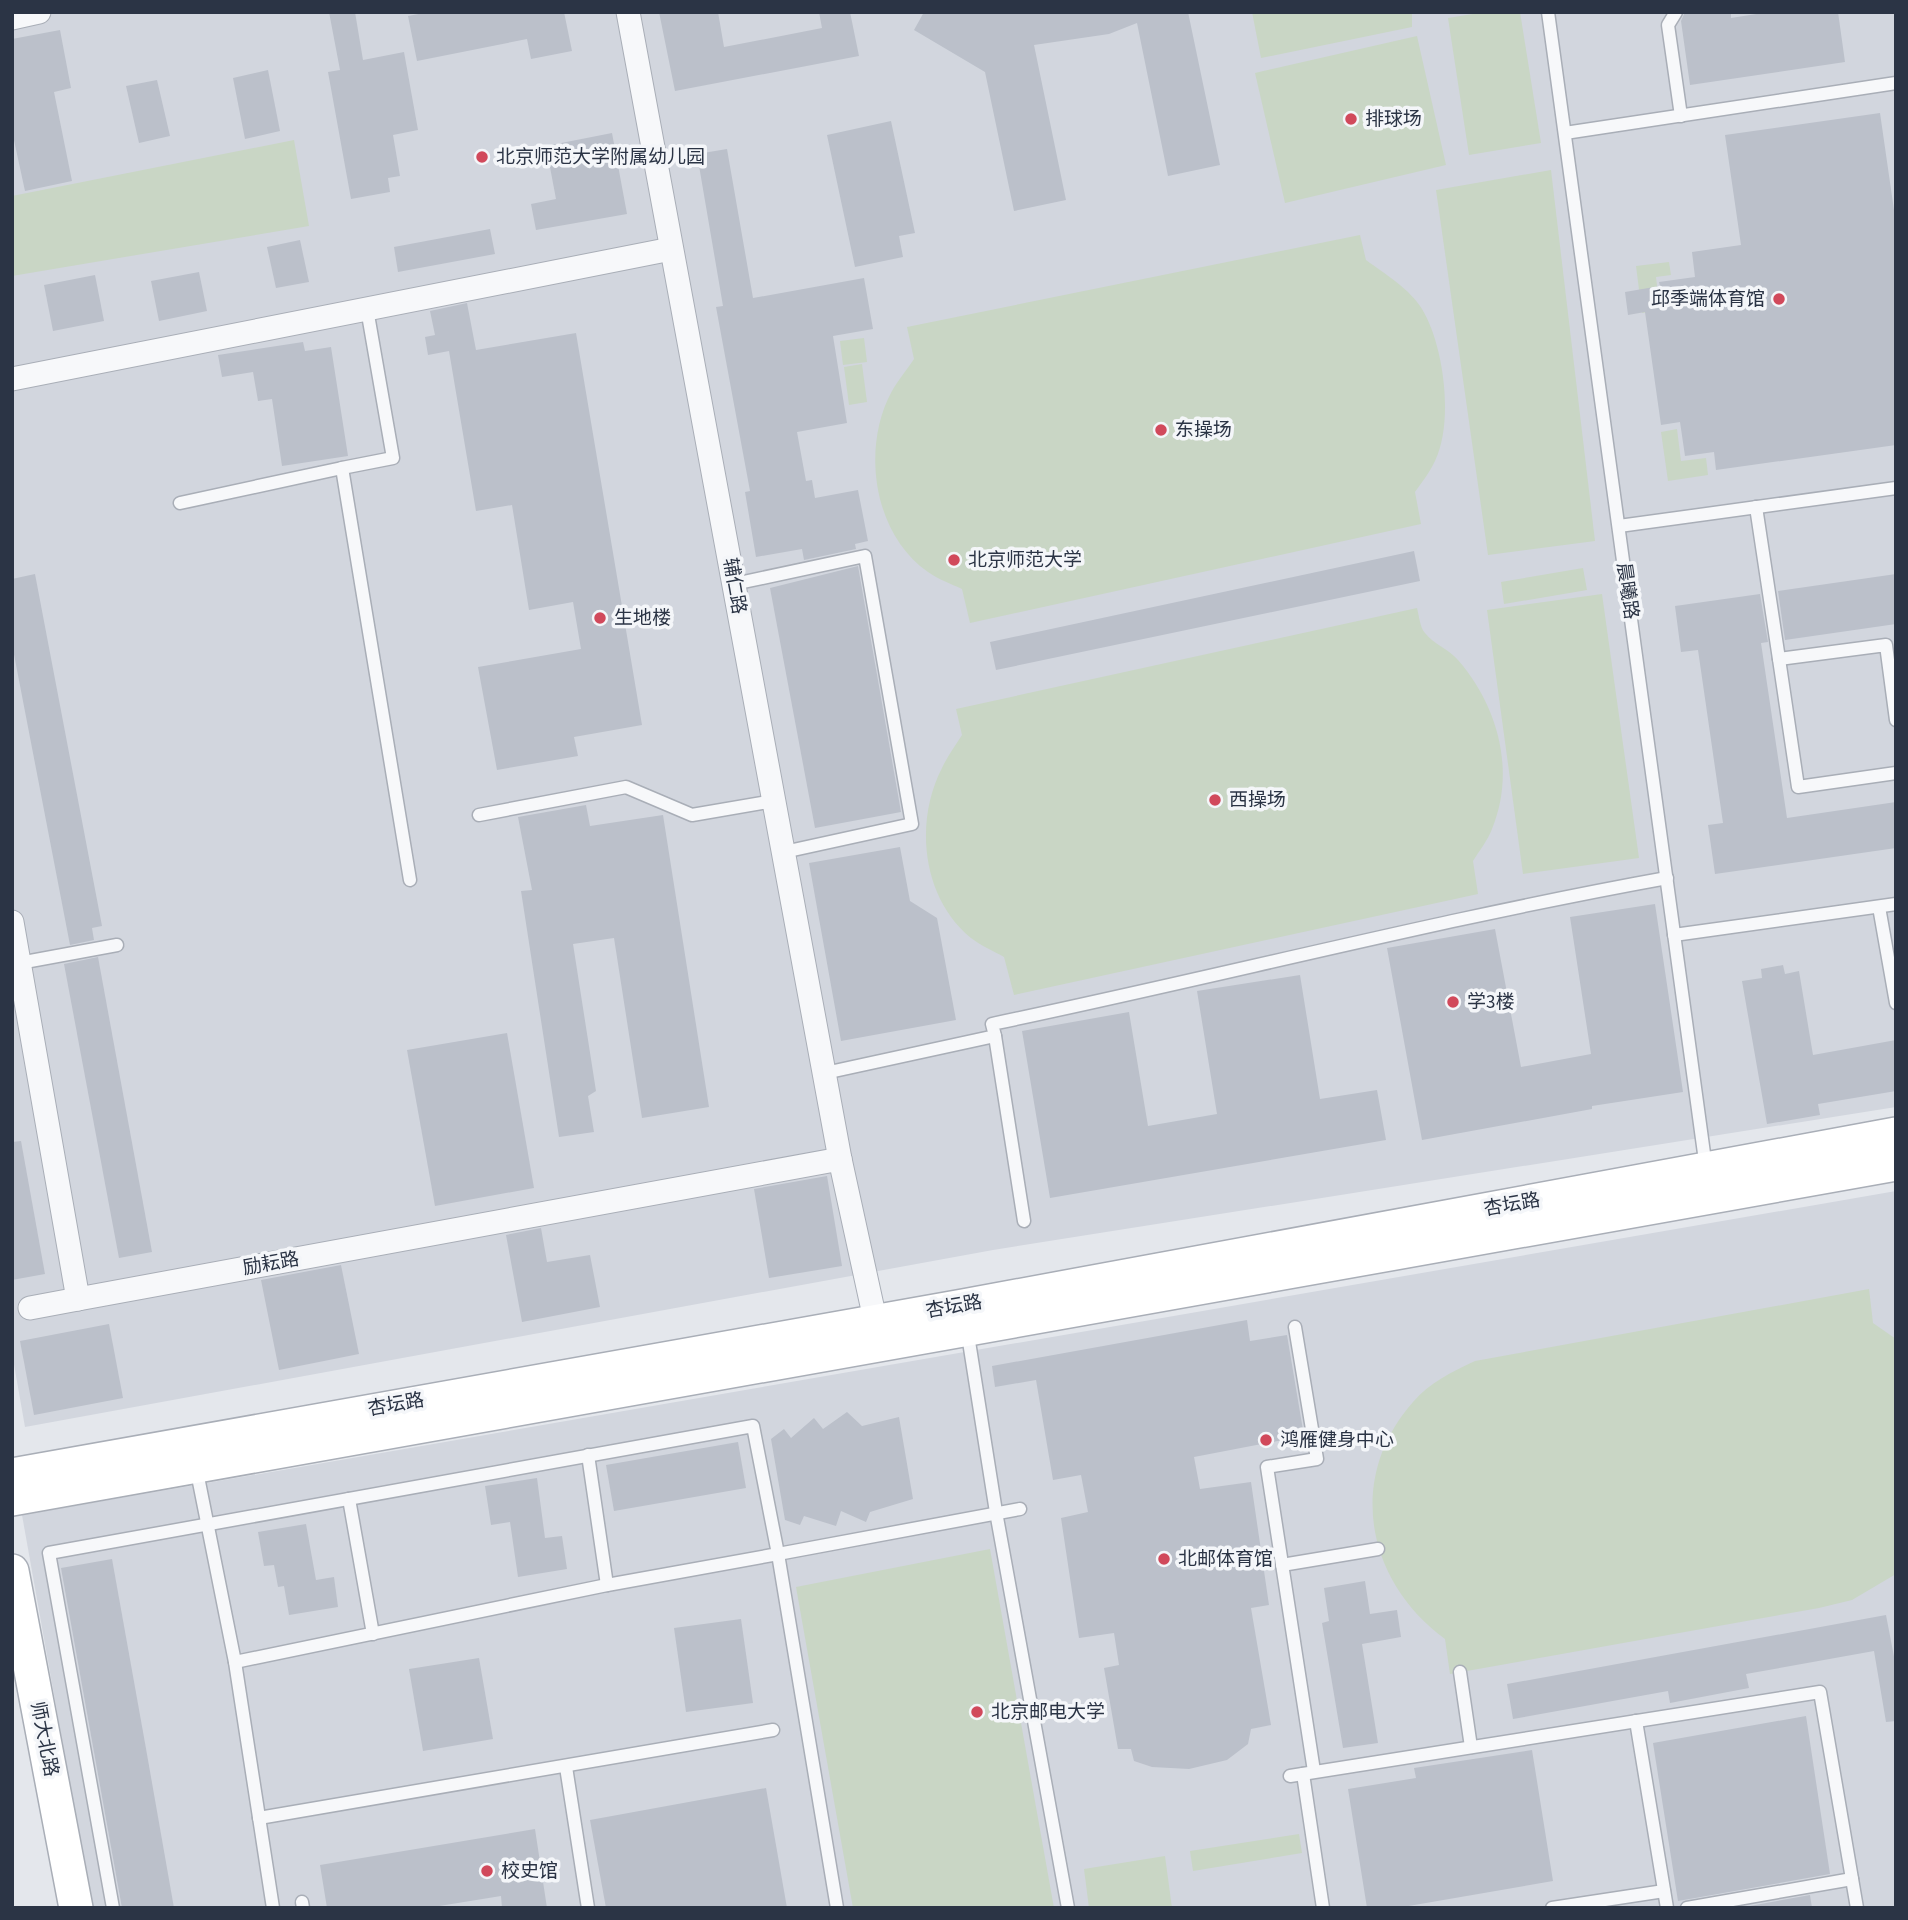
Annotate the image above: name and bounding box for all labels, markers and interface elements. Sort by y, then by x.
place label: 排球场 [1365,106,1422,133]
marker: 排球场 [1343,111,1359,127]
place label: 北京师范大学附属幼儿园 [496,144,705,171]
marker: 北京师范大学附属幼儿园 [474,149,490,165]
place label: 邱季端体育馆 [1651,286,1765,313]
marker: 邱季端体育馆 [1771,291,1787,307]
place label: 东操场 [1175,417,1232,444]
marker: 东操场 [1153,422,1169,438]
place label: 北京师范大学 [968,547,1082,574]
marker: 北京师范大学 [946,552,962,568]
street label: 辅仁路 [716,556,752,616]
street label: 晨曦路 [1610,561,1644,621]
place label: 生地楼 [614,605,671,632]
marker: 生地楼 [592,610,608,626]
place label: 西操场 [1229,787,1286,814]
marker: 西操场 [1207,792,1223,808]
place label: 学3楼 [1467,989,1514,1016]
marker: 学3楼 [1445,994,1461,1010]
street label: 杏坛路 [1482,1187,1542,1223]
street label: 励耘路 [241,1246,301,1282]
street label: 杏坛路 [924,1289,984,1325]
street label: 杏坛路 [366,1387,426,1423]
place label: 鸿雁健身中心 [1280,1427,1394,1454]
marker: 鸿雁健身中心 [1258,1432,1274,1448]
place label: 北邮体育馆 [1178,1546,1273,1573]
marker: 北邮体育馆 [1156,1551,1172,1567]
street label: 师大北路 [23,1699,65,1779]
place label: 北京邮电大学 [991,1699,1105,1726]
marker: 北京邮电大学 [969,1704,985,1720]
place label: 校史馆 [501,1858,558,1885]
marker: 校史馆 [479,1863,495,1879]

